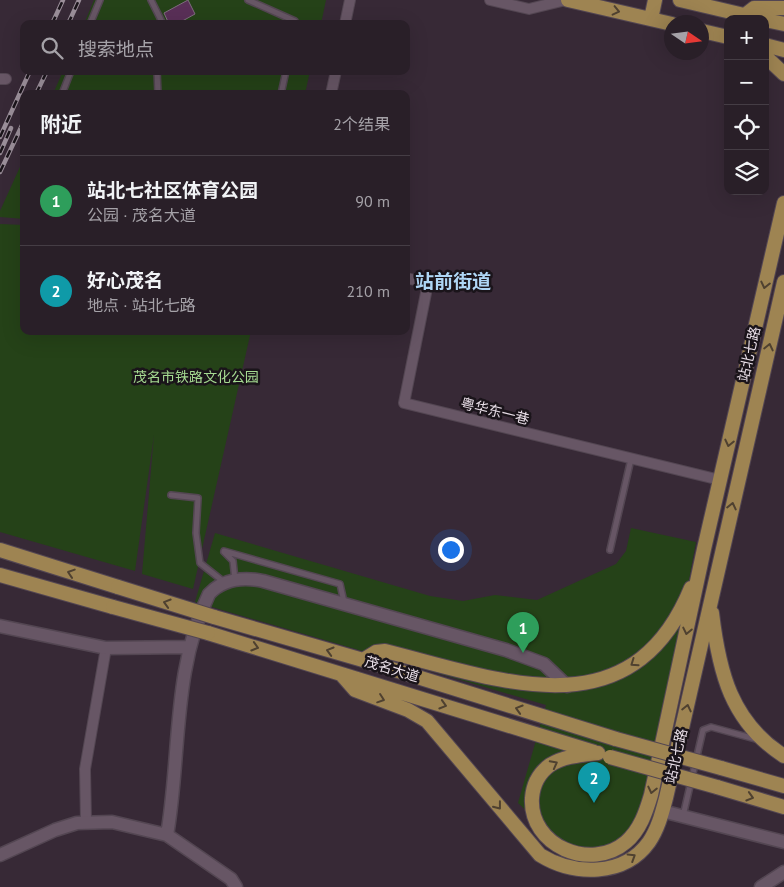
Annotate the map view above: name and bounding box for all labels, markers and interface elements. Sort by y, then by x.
one-way arrow [611,5,620,16]
north arrow [664,15,709,60]
map controls [724,15,769,195]
button: + [724,15,769,60]
search box [20,20,410,75]
icon: search [38,34,66,62]
text: 搜索地点 [78,37,154,61]
button: − [724,60,769,105]
button: locate [724,105,769,150]
text: 附近 [40,111,82,138]
text: 2个结果 [333,114,390,134]
button: layers [724,150,769,195]
text: 站北七社区体育公园 [87,178,258,202]
text: 1 [51,191,61,211]
text: 90 m [355,191,390,211]
text: 公园 · 茂名大道 [87,205,196,225]
text: 好心茂名 [87,268,163,292]
district label: 站前街道 [415,269,491,293]
text: 2 [51,281,61,301]
text: 210 m [347,281,390,301]
one-way arrow [760,281,771,290]
text: 地点 · 站北七路 [87,295,196,315]
street label: 站北七路 [734,325,764,383]
one-way arrow [763,343,774,352]
park label: 茂名市铁路文化公园 [133,368,259,386]
street label: 粤华东一巷 [459,394,531,428]
one-way arrow [724,439,735,448]
one-way arrow [726,501,737,510]
your location [438,537,464,563]
one-way arrow [67,568,76,578]
one-way arrow [164,598,172,608]
pin: 1 [507,612,539,653]
one-way arrow [683,627,693,636]
one-way arrow [250,642,258,652]
one-way arrow [326,646,335,657]
street label: 茂名大道 [363,652,421,686]
one-way arrow [631,657,640,666]
one-way arrow [376,693,385,703]
one-way arrow [439,700,447,710]
one-way arrow [681,704,692,713]
one-way arrow [515,705,524,715]
street label: 站北七路 [661,727,691,785]
one-way arrow [548,760,557,770]
pin: 2 [578,762,610,803]
one-way arrow [647,785,658,794]
one-way arrow [746,792,754,802]
one-way arrow [492,801,501,810]
one-way arrow [626,854,636,863]

